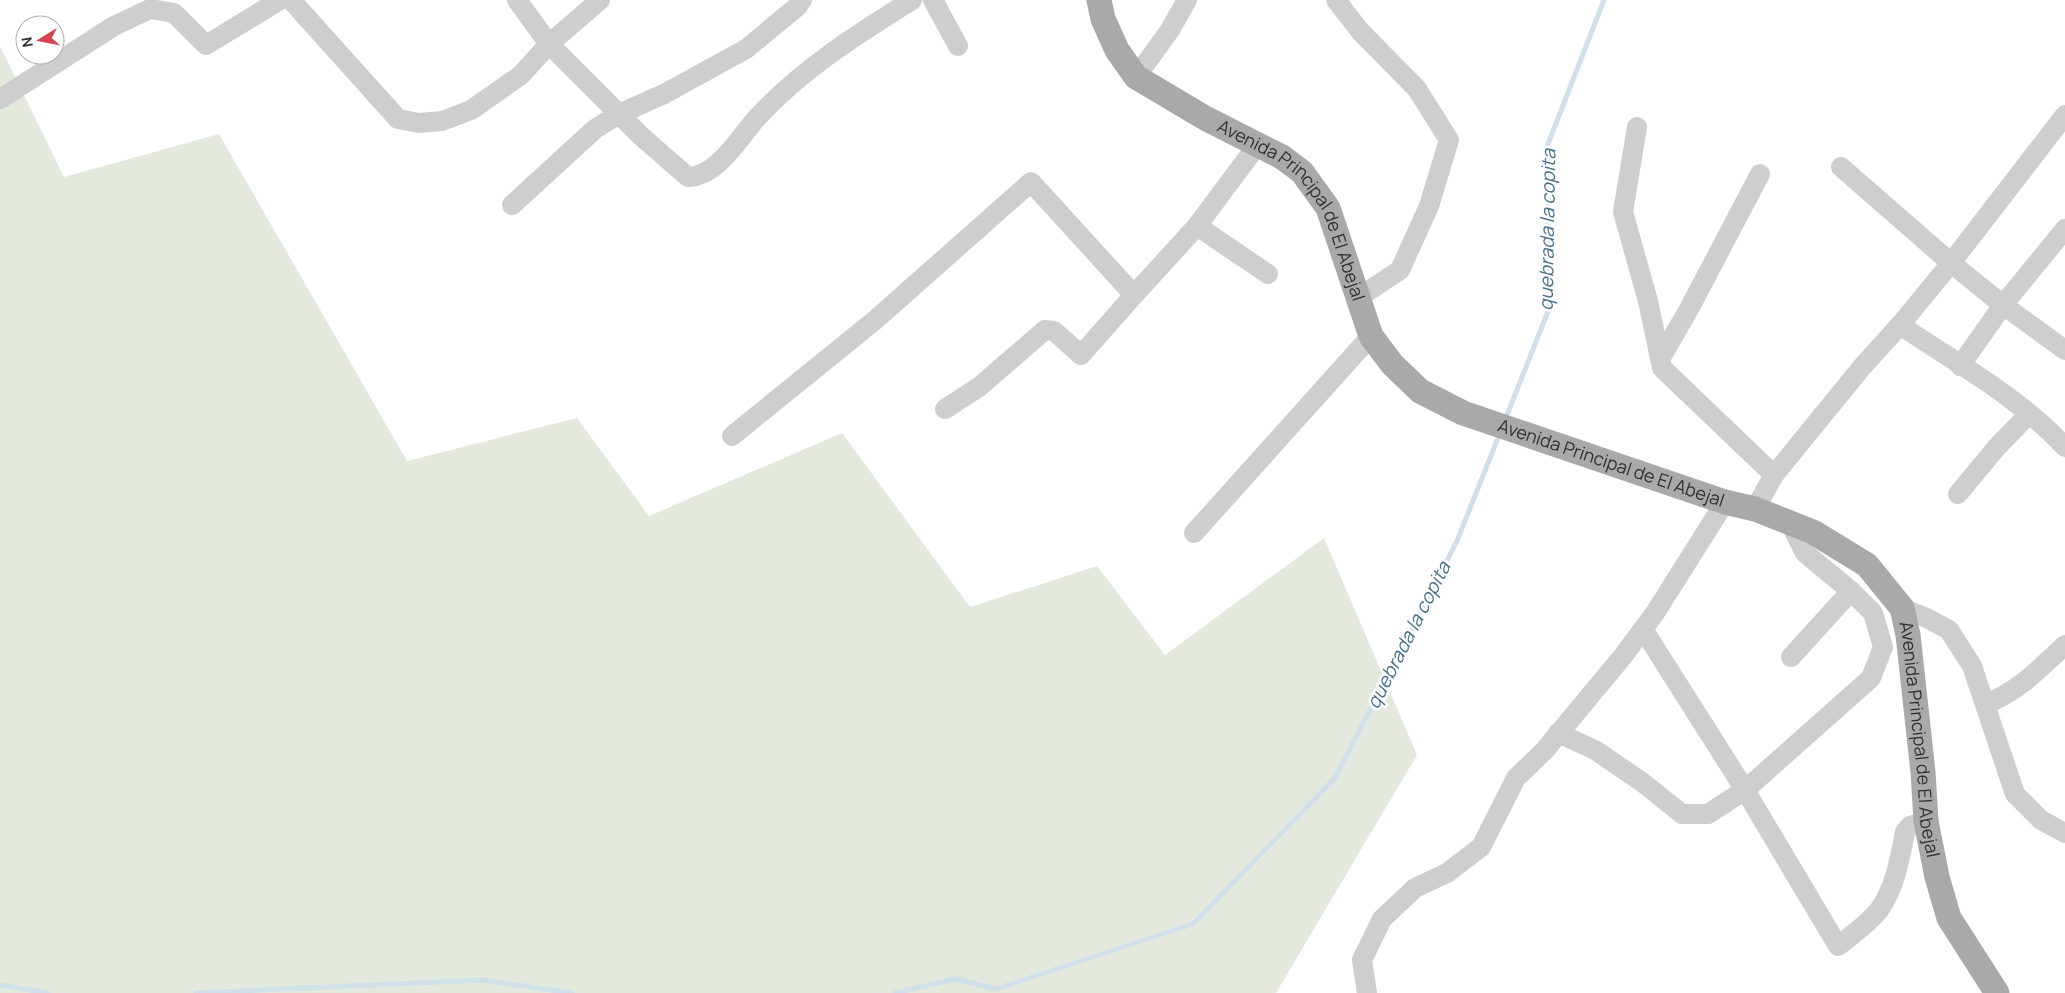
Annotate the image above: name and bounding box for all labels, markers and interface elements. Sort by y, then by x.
north arrow [15,15,65,65]
text: N [16,36,37,49]
street label: Avenida Principal de El Abejal [1214,113,1371,304]
water label: quebrada la copita [1533,148,1561,311]
street label: Avenida Principal de El Abejal [1495,413,1728,512]
water label: quebrada la copita [1360,556,1457,713]
street label: Avenida Principal de El Abejal [1894,619,1946,859]

